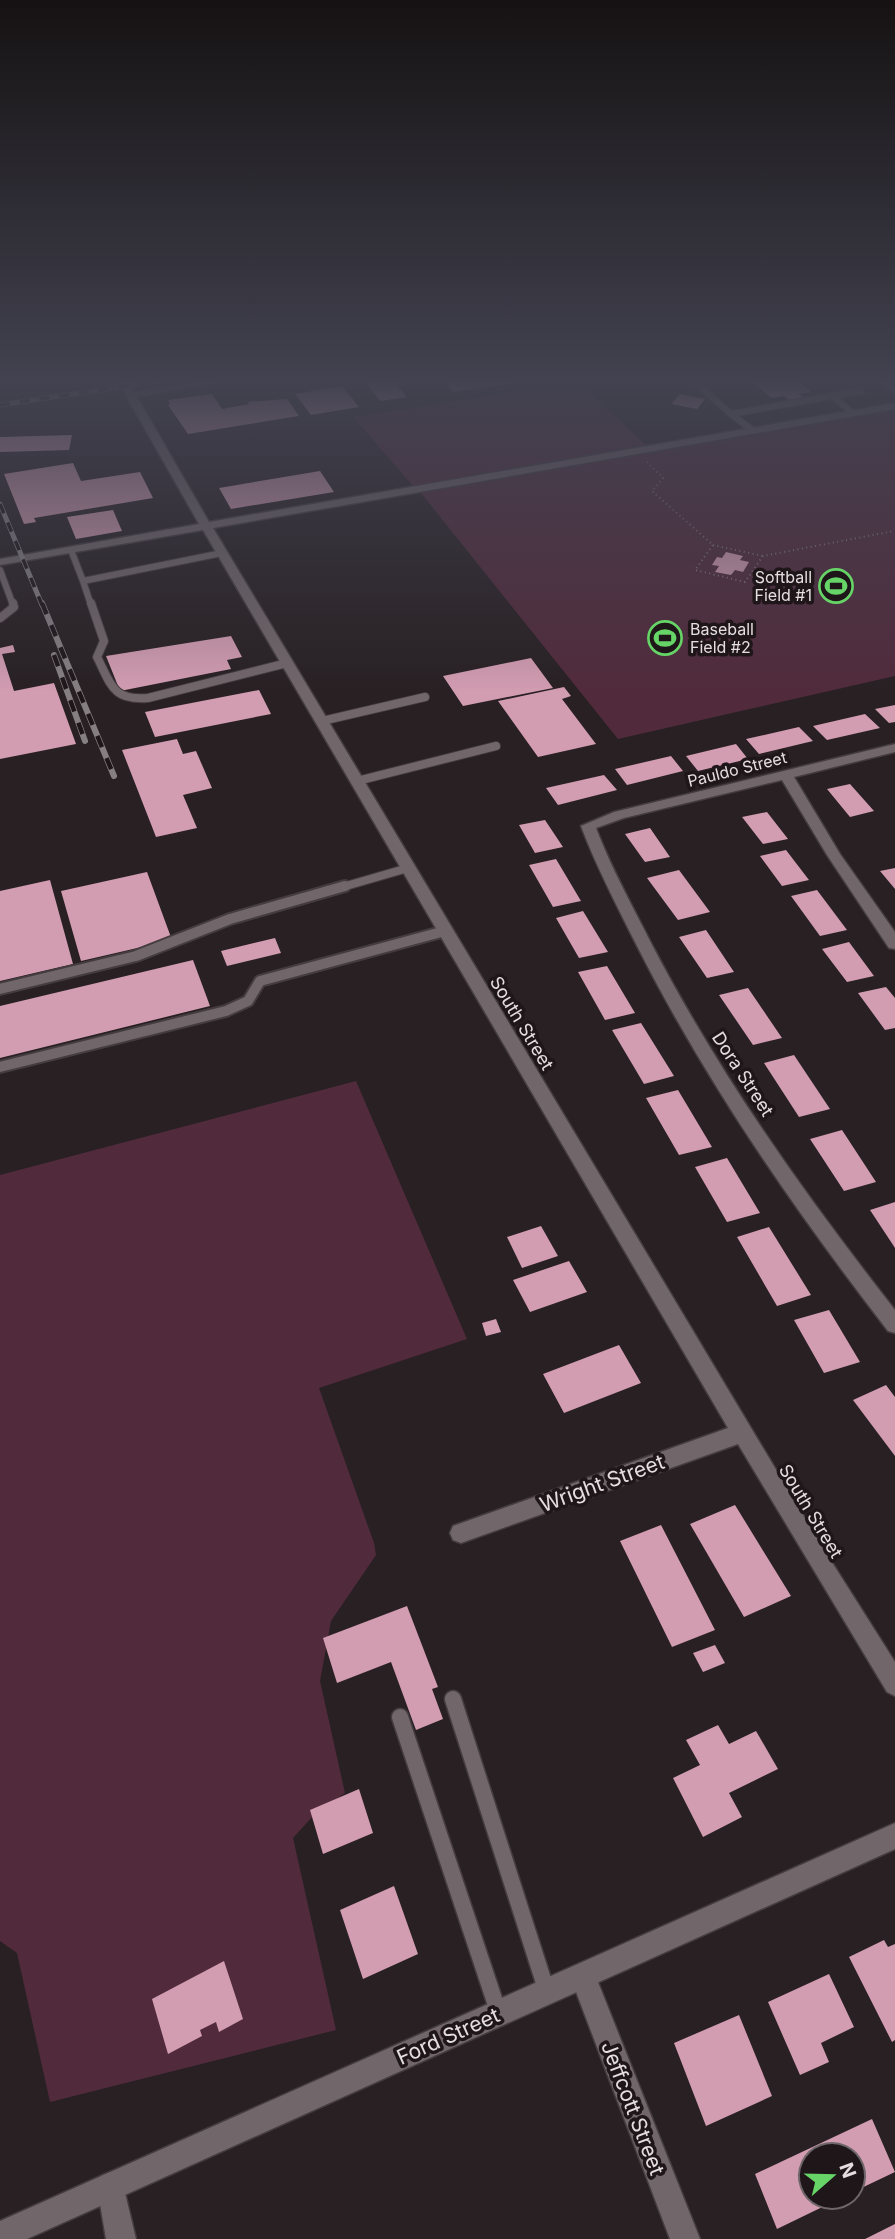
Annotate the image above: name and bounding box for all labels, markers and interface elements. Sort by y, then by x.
place label: Softball Field #1 [755,567,812,605]
sports icon: Softball Field #1 [817,567,855,605]
sports icon: Baseball Field #2 [646,619,684,657]
place label: Baseball Field #2 [690,619,754,657]
street label: Pauldo Street [685,747,789,791]
street label: South Street [486,972,558,1074]
street label: Dora Street [708,1028,778,1120]
street label: Wright Street [536,1449,668,1517]
street label: South Street [775,1460,847,1562]
street label: Ford Street [393,2002,503,2070]
street label: Jeffcott Street [596,2038,670,2179]
north arrow [797,2141,867,2211]
text: N [834,2160,861,2181]

